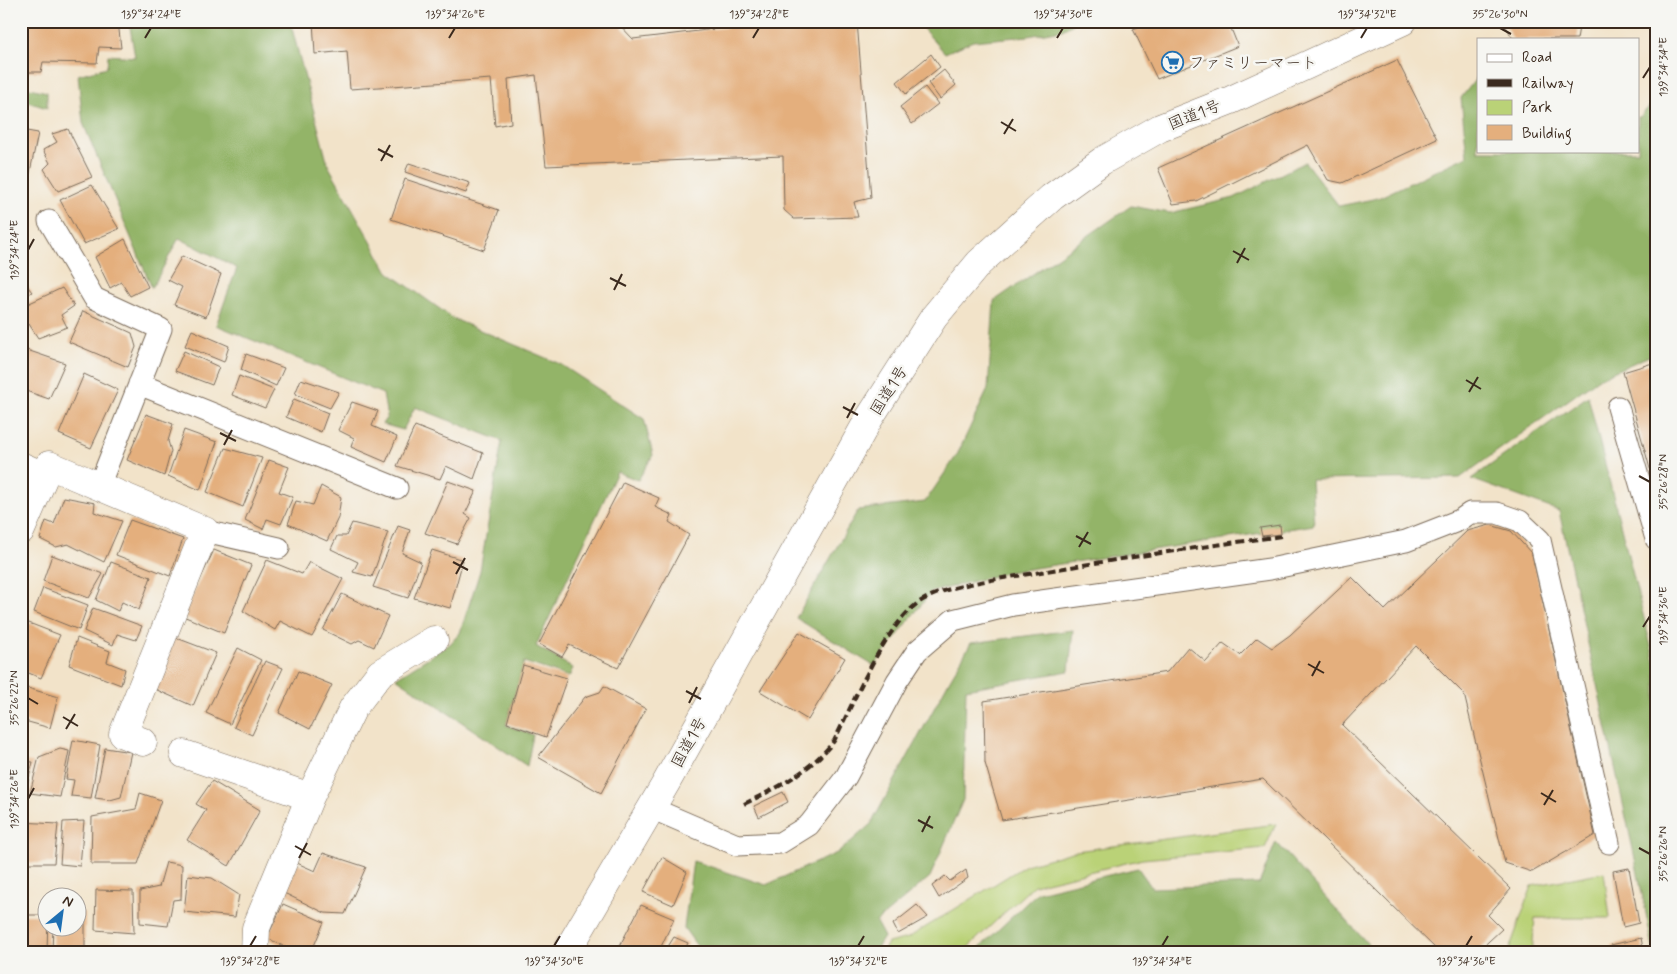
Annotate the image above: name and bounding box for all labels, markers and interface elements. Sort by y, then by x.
text: 139°34'24"E [121,7,181,23]
text: 139°34'26"E [425,7,485,23]
text: 139°34'28"E [729,7,789,23]
text: 139°34'30"E [1033,7,1093,23]
text: 139°34'32"E [1337,7,1397,23]
text: 35°26'30"N [1472,7,1528,23]
text: 139°34'34"E [1656,37,1672,97]
legend [1477,38,1640,152]
text: Road [1522,48,1552,68]
supermarket icon: ファミリーマート [1161,50,1185,74]
place label: ファミリーマート [1189,53,1317,74]
text: Railway [1522,74,1574,94]
street label: 国道1号 [1165,95,1224,135]
text: Park [1522,98,1552,118]
text: Building [1522,124,1572,145]
text: 139°34'24"E [7,220,23,280]
street label: 国道1号 [866,362,913,420]
text: 35°26'28"N [1656,454,1672,510]
text: 139°34'36"E [1656,586,1672,646]
text: 35°26'22"N [7,670,23,726]
street label: 国道1号 [667,714,712,772]
text: 139°34'26"E [7,769,23,829]
text: 35°26'26"N [1656,826,1672,882]
north arrow [38,886,88,936]
text: N [59,891,76,912]
text: 139°34'28"E [220,954,280,970]
text: 139°34'30"E [524,954,584,970]
text: 139°34'32"E [828,954,888,970]
text: 139°34'34"E [1132,954,1192,970]
text: 139°34'36"E [1436,954,1496,970]

